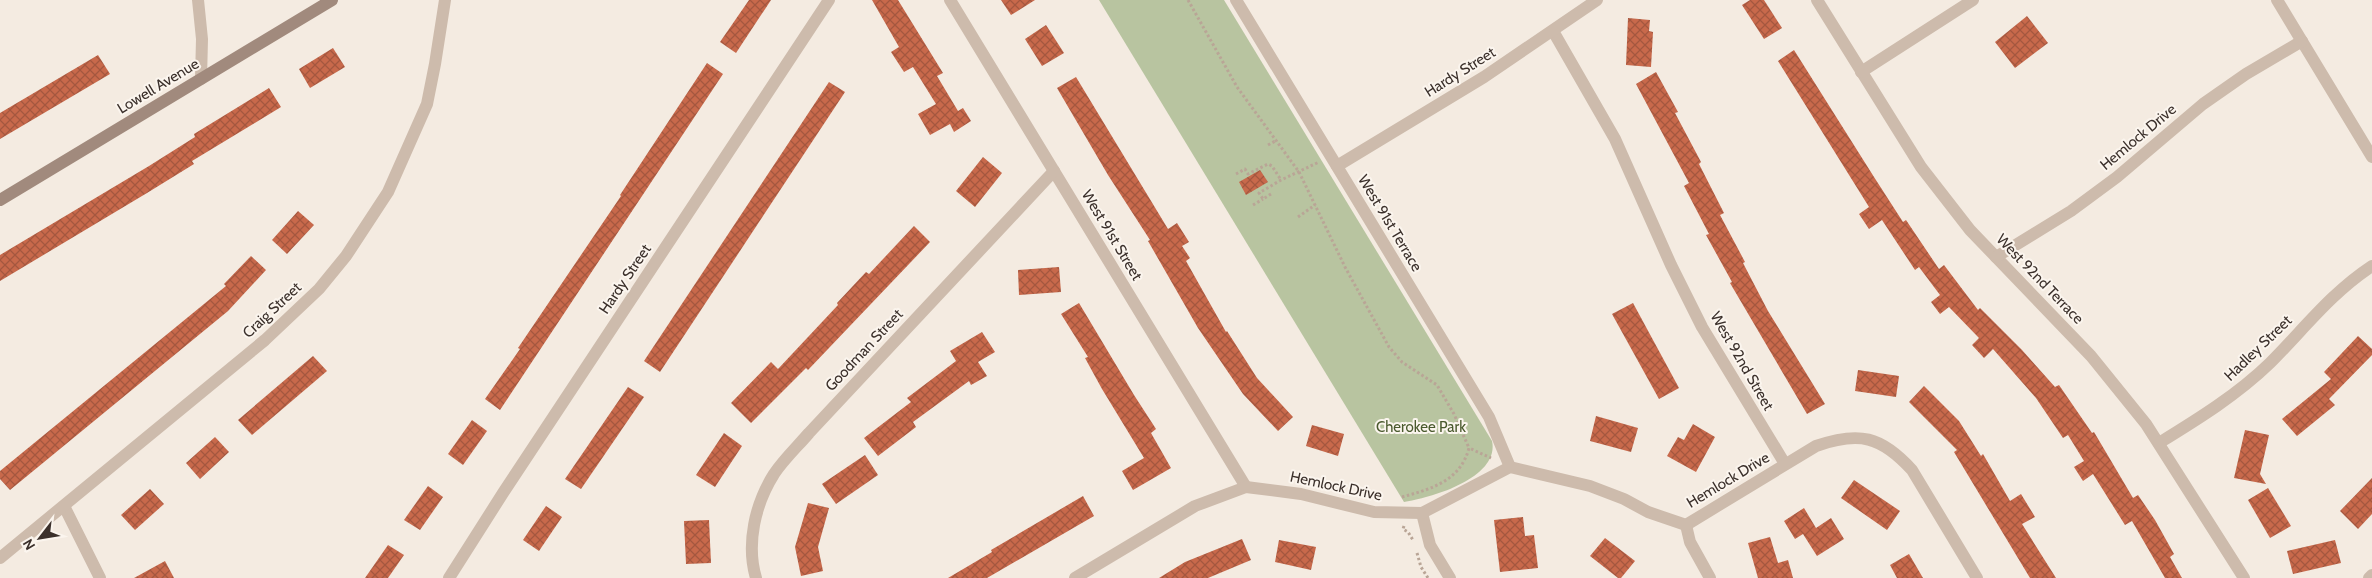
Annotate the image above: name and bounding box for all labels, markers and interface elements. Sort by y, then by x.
street label: Hardy Street [1421,43,1499,101]
street label: Lowell Avenue [114,54,202,117]
street label: Hemlock Drive [2096,100,2180,174]
street label: West 91st Terrace [1354,171,1426,275]
street label: West 91st Street [1078,186,1146,284]
street label: West 92nd Terrace [1993,230,2088,328]
street label: Hardy Street [595,241,655,317]
street label: Craig Street [239,278,305,342]
street label: Goodman Street [821,305,907,395]
street label: West 92nd Street [1706,308,1778,414]
street label: Hadley Street [2221,311,2295,385]
park label: Cherokee Park [1376,418,1466,436]
street label: Hemlock Drive [1683,448,1773,512]
street label: Hemlock Drive [1288,467,1384,505]
north arrow [15,513,65,563]
text: N [19,536,39,554]

